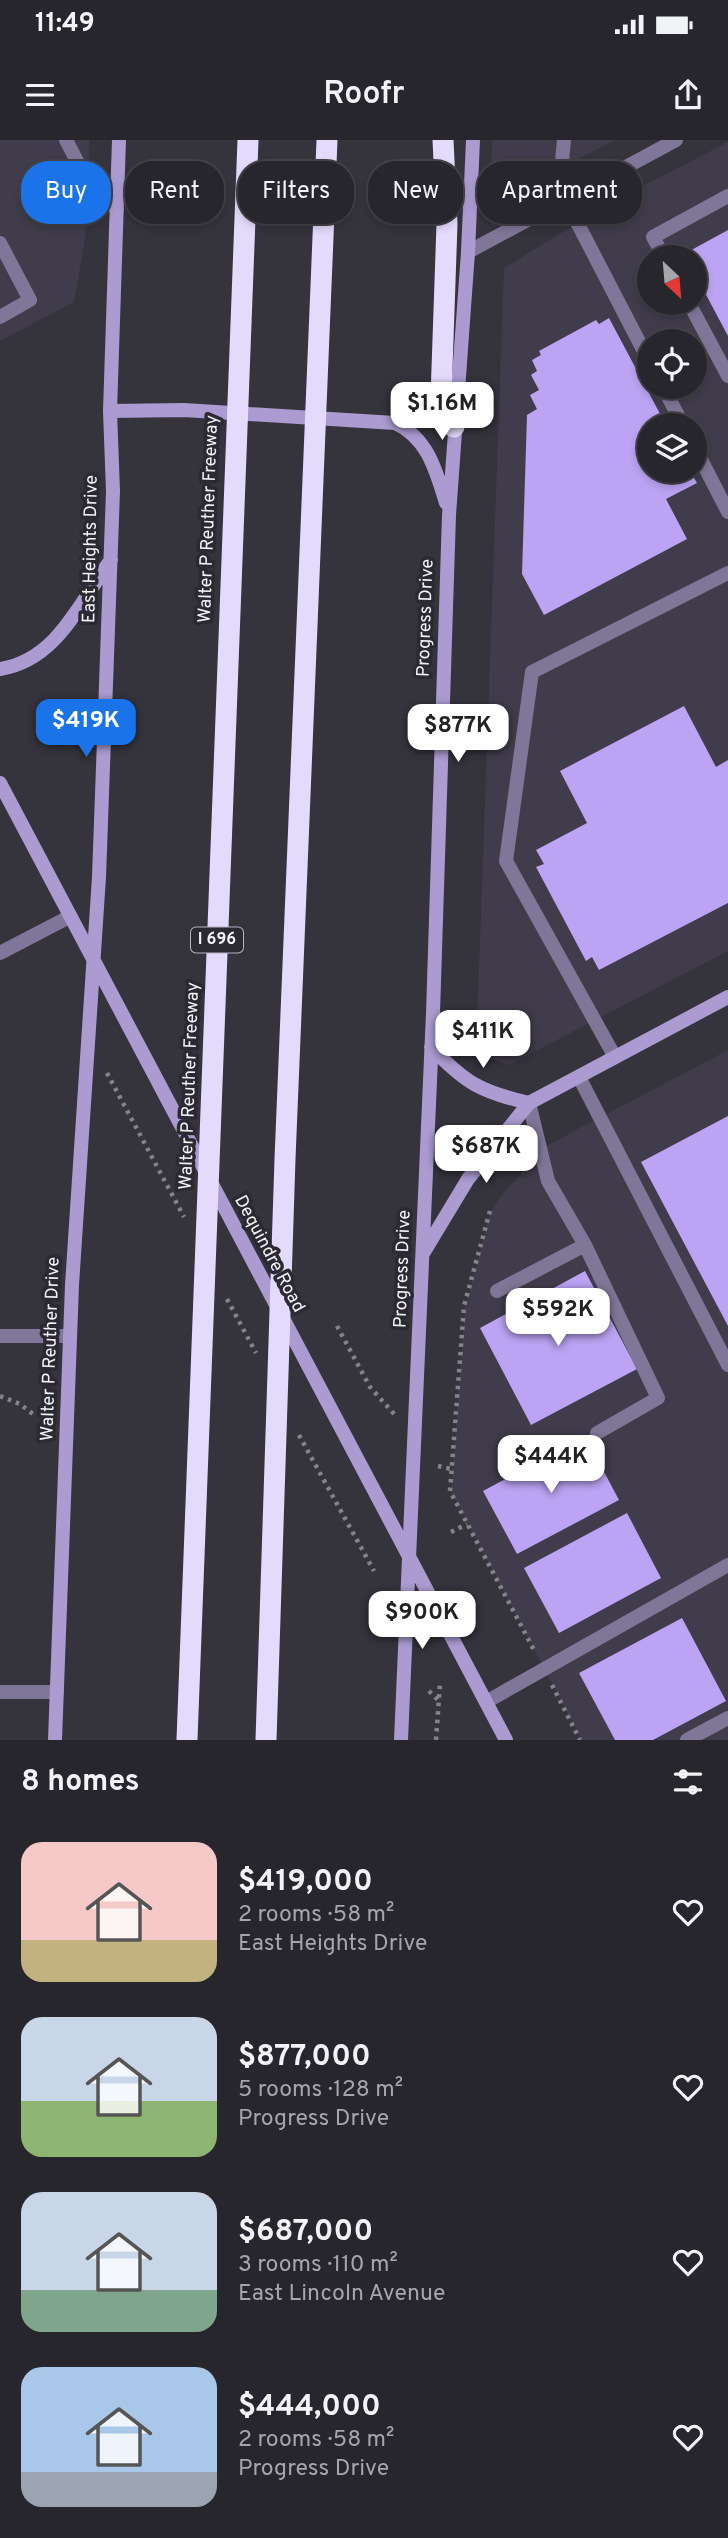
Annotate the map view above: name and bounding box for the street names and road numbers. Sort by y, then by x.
street label: Walter P Reuther Freeway [194,415,224,623]
street label: East Heights Drive [78,475,104,623]
street label: Progress Drive [412,558,440,678]
road number: I 696 [191,928,243,953]
street label: Walter P Reuther Freeway [175,982,205,1190]
street label: Dequindre Road [228,1191,310,1317]
street label: Progress Drive [389,1209,417,1329]
street label: Walter P Reuther Drive [36,1257,66,1441]

